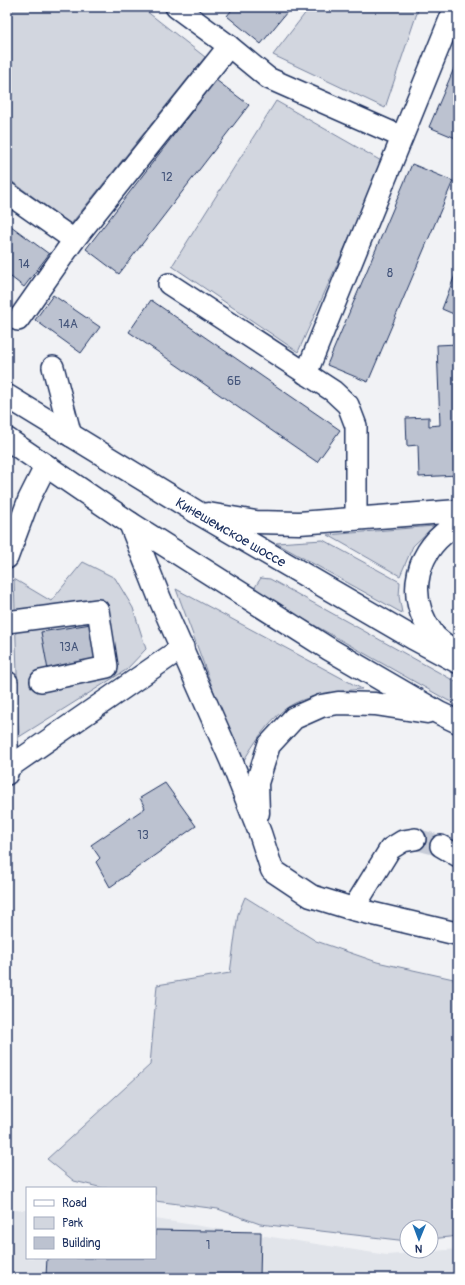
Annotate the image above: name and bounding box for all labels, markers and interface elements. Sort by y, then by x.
house number: 12 [161,170,173,185]
house number: 14 [18,257,30,272]
house number: 8 [387,266,393,281]
house number: 14А [58,317,78,332]
house number: 6Б [227,374,241,389]
street label: Кинешемское шоссе [173,494,289,571]
house number: 13А [59,640,79,655]
house number: 13 [137,828,149,843]
legend [26,1187,156,1259]
text: Road [62,1196,87,1211]
text: Park [62,1216,83,1231]
north arrow [399,1219,439,1259]
text: Building [62,1236,101,1251]
house number: 1 [206,1238,210,1253]
text: N [414,1242,423,1255]

